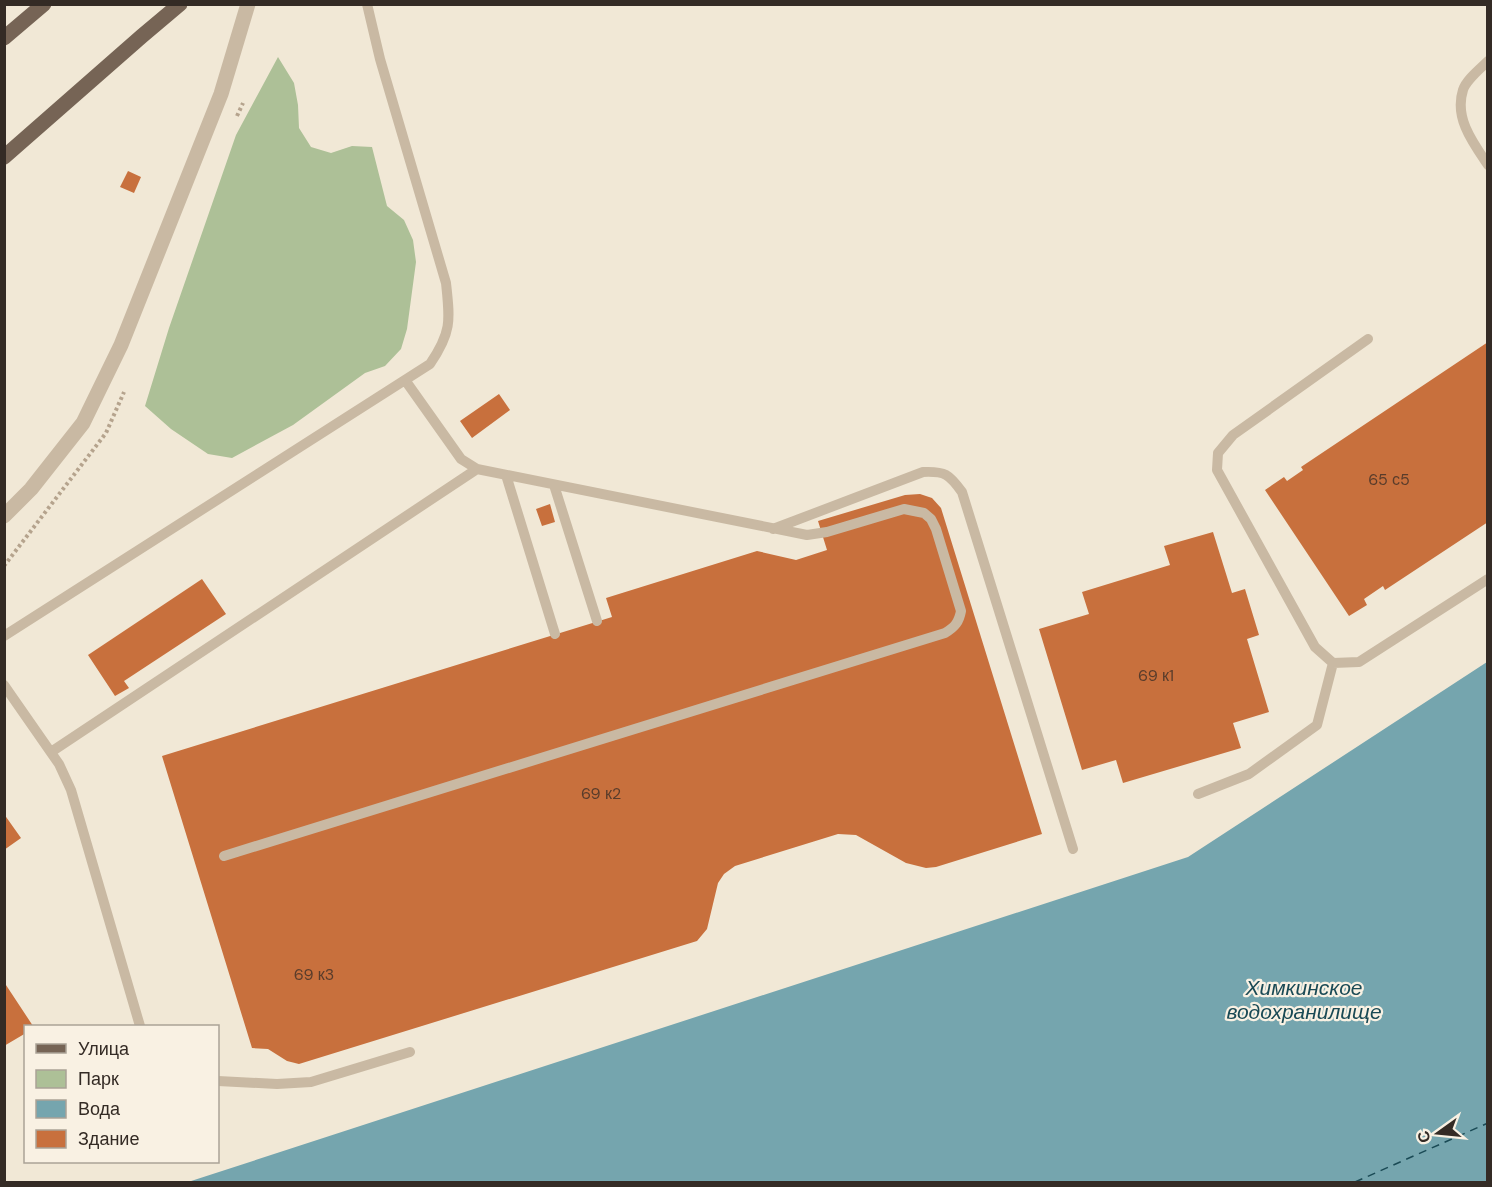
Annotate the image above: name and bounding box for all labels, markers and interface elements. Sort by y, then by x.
house number: 65 с5 [1368,469,1410,490]
house number: 69 к1 [1138,665,1174,686]
house number: 69 к2 [581,783,621,804]
house number: 69 к3 [294,964,334,985]
water label: Химкинское водохранилище [1226,974,1382,1026]
legend [24,1025,219,1163]
text: Улица [78,1037,130,1061]
text: Парк [78,1067,119,1091]
text: Вода [78,1097,121,1121]
north arrow [1408,1103,1468,1163]
text: Здание [78,1127,139,1151]
text: С [1412,1128,1436,1145]

